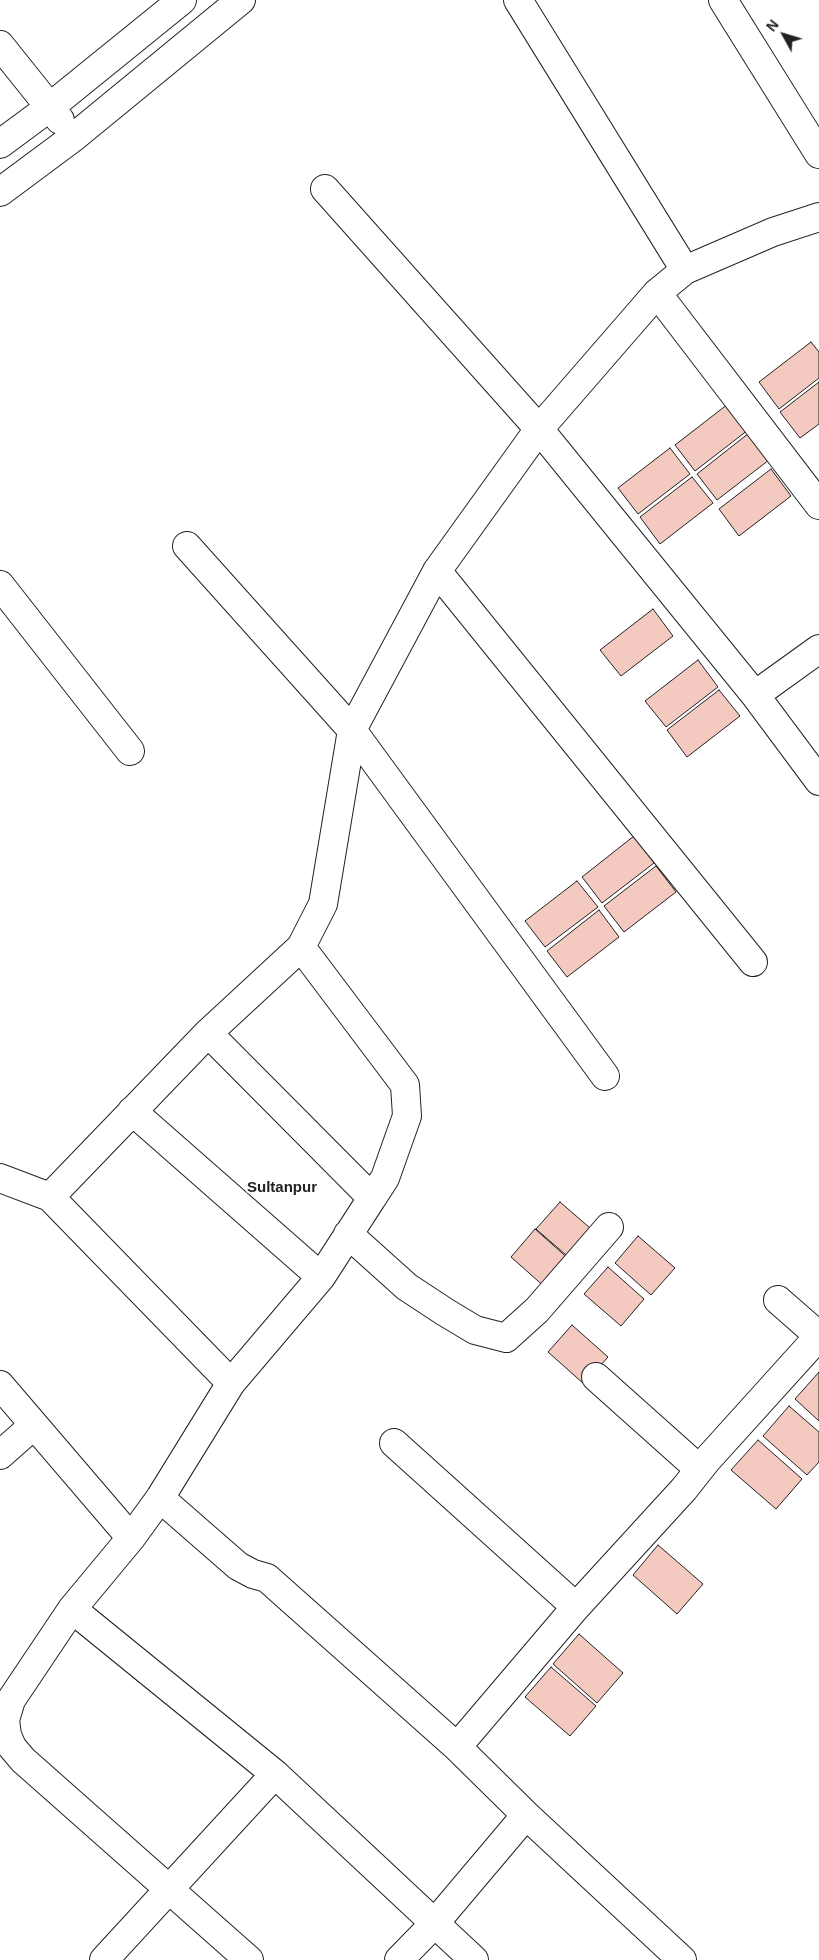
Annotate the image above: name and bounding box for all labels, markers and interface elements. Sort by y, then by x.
north arrow [759,10,809,60]
text: N [763,17,782,35]
district label: Sultanpur [247,1179,317,1197]

